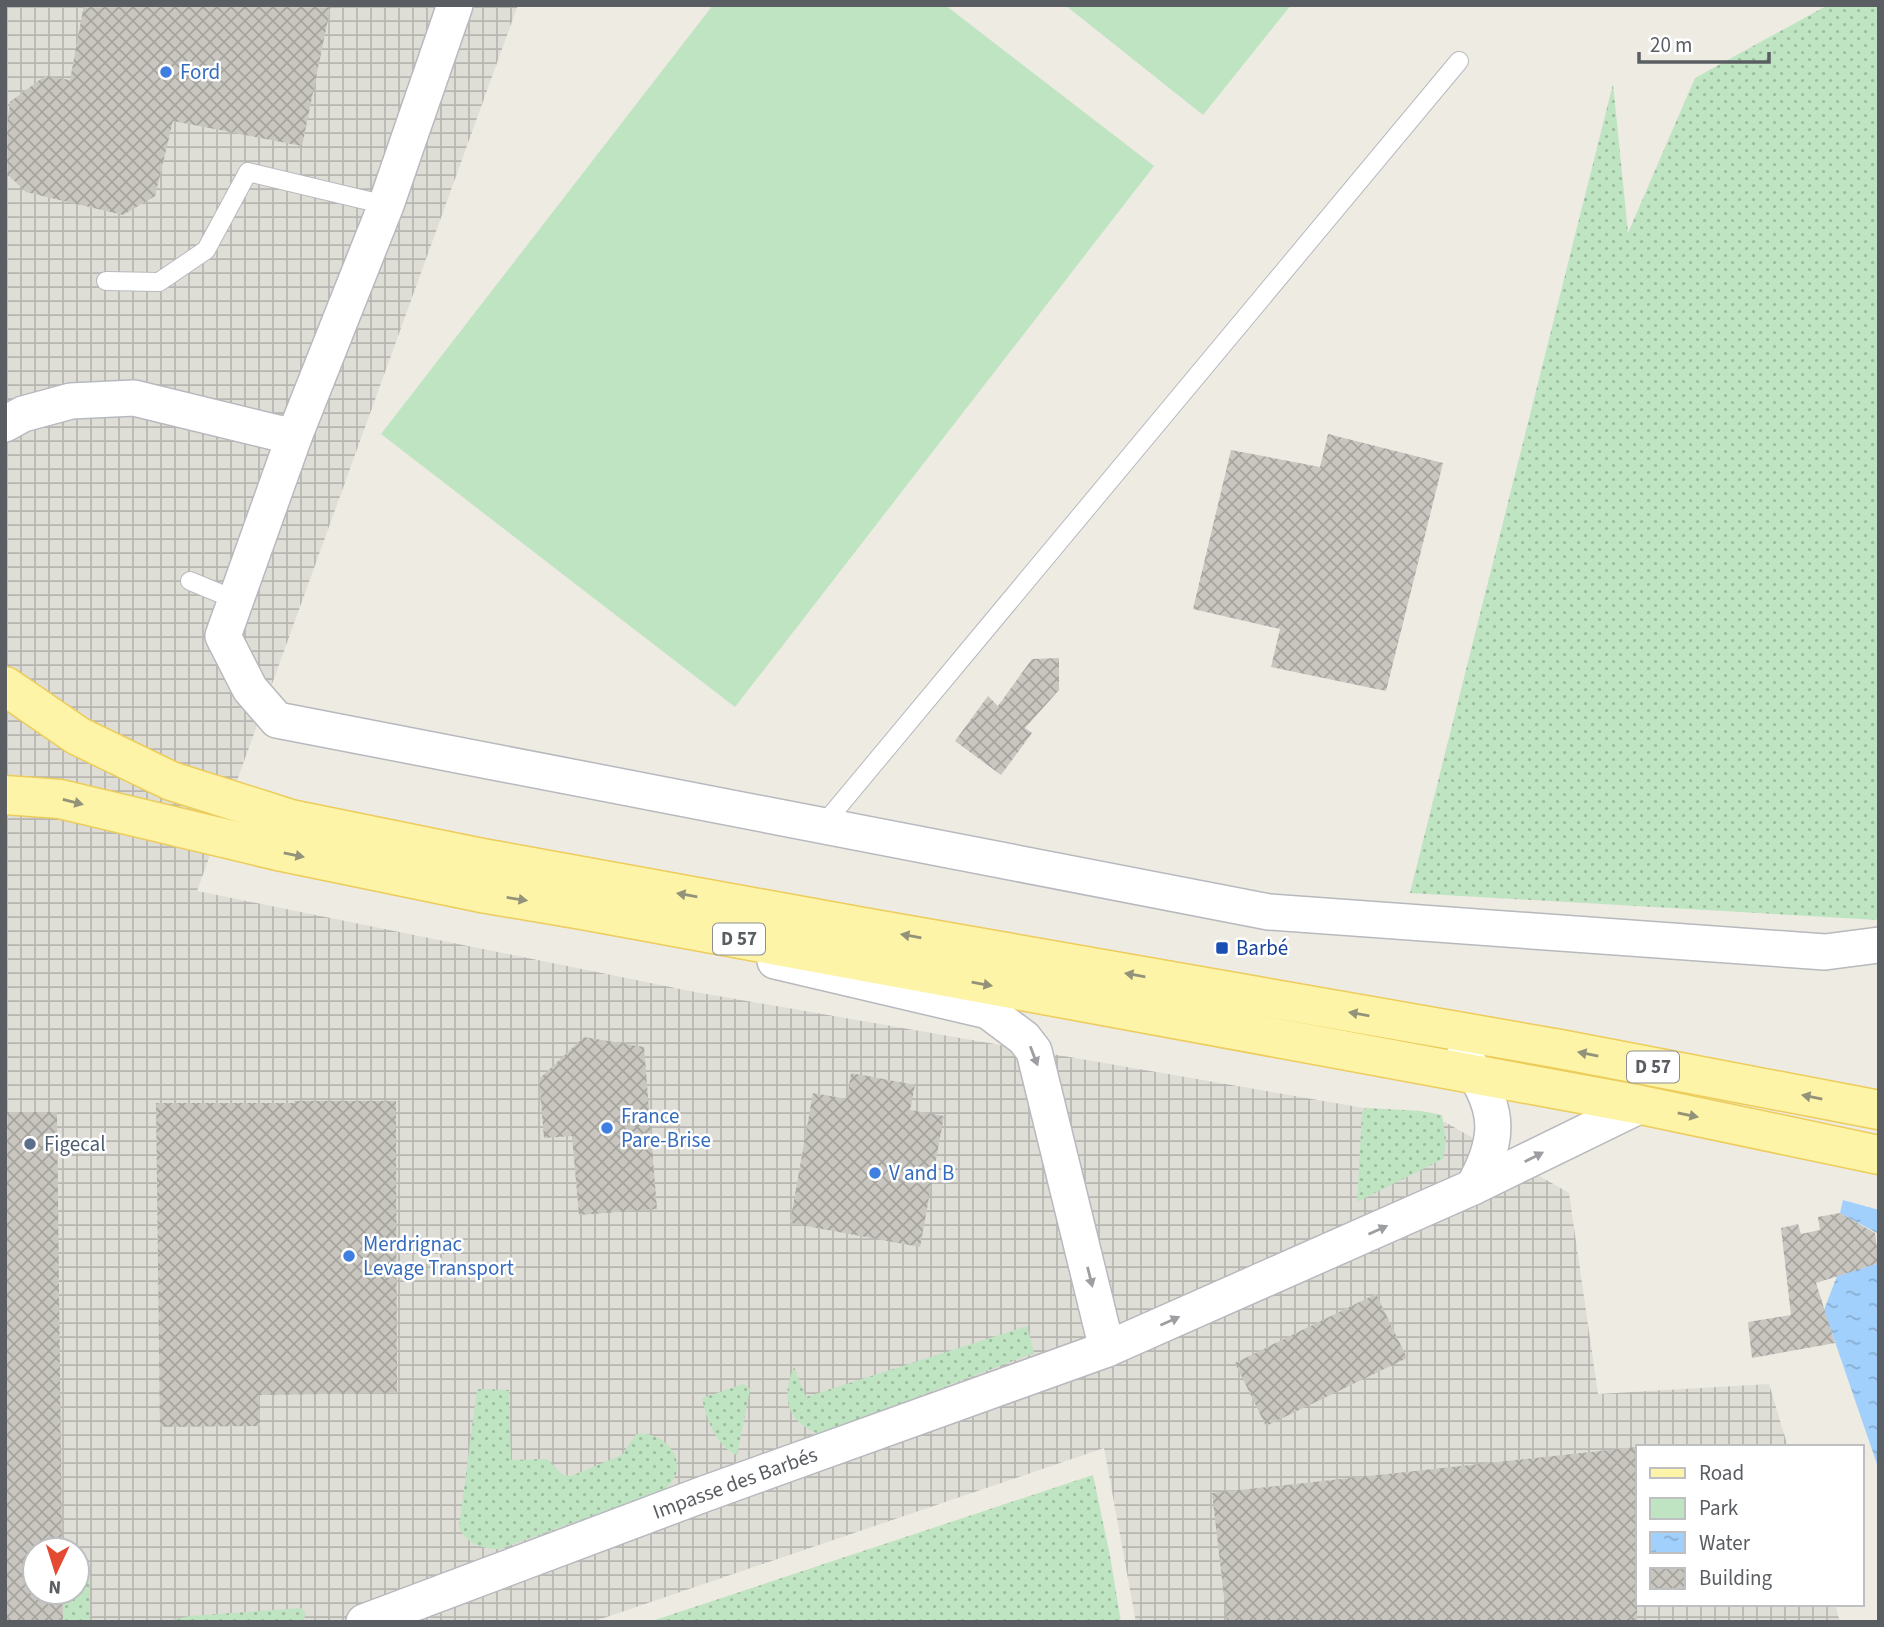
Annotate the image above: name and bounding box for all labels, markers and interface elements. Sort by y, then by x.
scale bar [1639,21,1769,65]
text: 20 m [1650,30,1692,60]
place label: Ford [180,57,220,87]
marker: Ford [158,64,174,80]
one-way arrow [62,797,84,808]
one-way arrow [283,849,305,860]
one-way arrow [676,890,698,901]
one-way arrow [506,894,528,905]
road number: D 57 [713,923,765,954]
one-way arrow [900,930,922,941]
place label: Barbé [1236,933,1288,963]
marker: Barbé [1214,940,1230,956]
one-way arrow [1124,969,1146,980]
one-way arrow [971,978,993,989]
one-way arrow [1348,1008,1370,1019]
one-way arrow [1029,1046,1040,1067]
one-way arrow [1577,1048,1599,1059]
road number: D 57 [1627,1051,1679,1082]
one-way arrow [1801,1092,1823,1103]
place label: France Pare-Brise [621,1101,711,1155]
one-way arrow [1677,1109,1699,1120]
marker: France Pare-Brise [599,1120,615,1136]
place label: Figecal [44,1129,106,1159]
marker: Figecal [22,1136,38,1152]
one-way arrow [1524,1151,1544,1162]
place label: V and B [889,1158,954,1188]
marker: V and B [867,1165,883,1181]
one-way arrow [1368,1224,1388,1236]
place label: Merdrignac Levage Transport [363,1229,514,1283]
marker: Merdrignac Levage Transport [341,1248,357,1264]
one-way arrow [1085,1266,1096,1288]
one-way arrow [1160,1316,1181,1327]
street label: Impasse des Barbés [648,1439,822,1527]
legend [1636,1445,1863,1606]
text: Road [1699,1458,1744,1488]
text: Park [1699,1493,1739,1523]
text: Water [1699,1528,1751,1558]
north arrow [21,1536,91,1606]
text: Building [1699,1563,1773,1593]
text: N [48,1573,62,1600]

